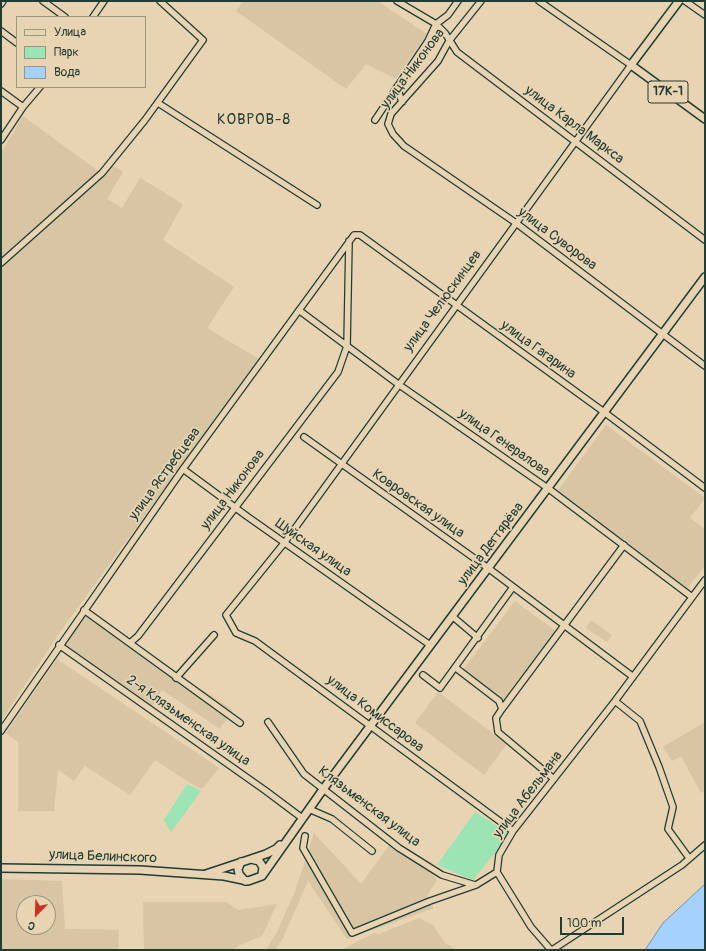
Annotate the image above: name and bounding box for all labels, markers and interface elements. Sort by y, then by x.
legend [16,16,146,88]
text: Улица [54,25,86,40]
street label: улица Никонова [378,26,448,112]
text: Парк [54,45,79,60]
text: Вода [54,65,80,80]
road number: 17К-1 [648,81,688,103]
street label: улица Карла Маркса [521,82,627,168]
district label: КОВРОВ-8 [217,111,291,129]
street label: улица Суворова [514,204,600,274]
street label: улица Челюскинцев [400,247,486,355]
street label: улица Гагарина [497,317,579,383]
street label: улица Генералова [455,405,553,481]
street label: улица Ястребцева [126,424,204,524]
street label: улица Никонова [198,447,268,533]
street label: Ковровская улица [369,466,467,542]
street label: улица Дегтярёва [454,499,528,589]
street label: Шуйская улица [272,515,354,581]
street label: 2-я Клязьменская улица [123,672,253,770]
street label: улица Комиссарова [323,672,427,756]
street label: улица Абельмана [490,748,566,842]
street label: Клязьменская улица [315,763,423,851]
street label: улица Белинского [49,847,157,867]
north arrow [16,895,56,935]
scale bar [562,909,626,935]
text: 100 m [567,916,601,931]
text: С [26,918,37,933]

